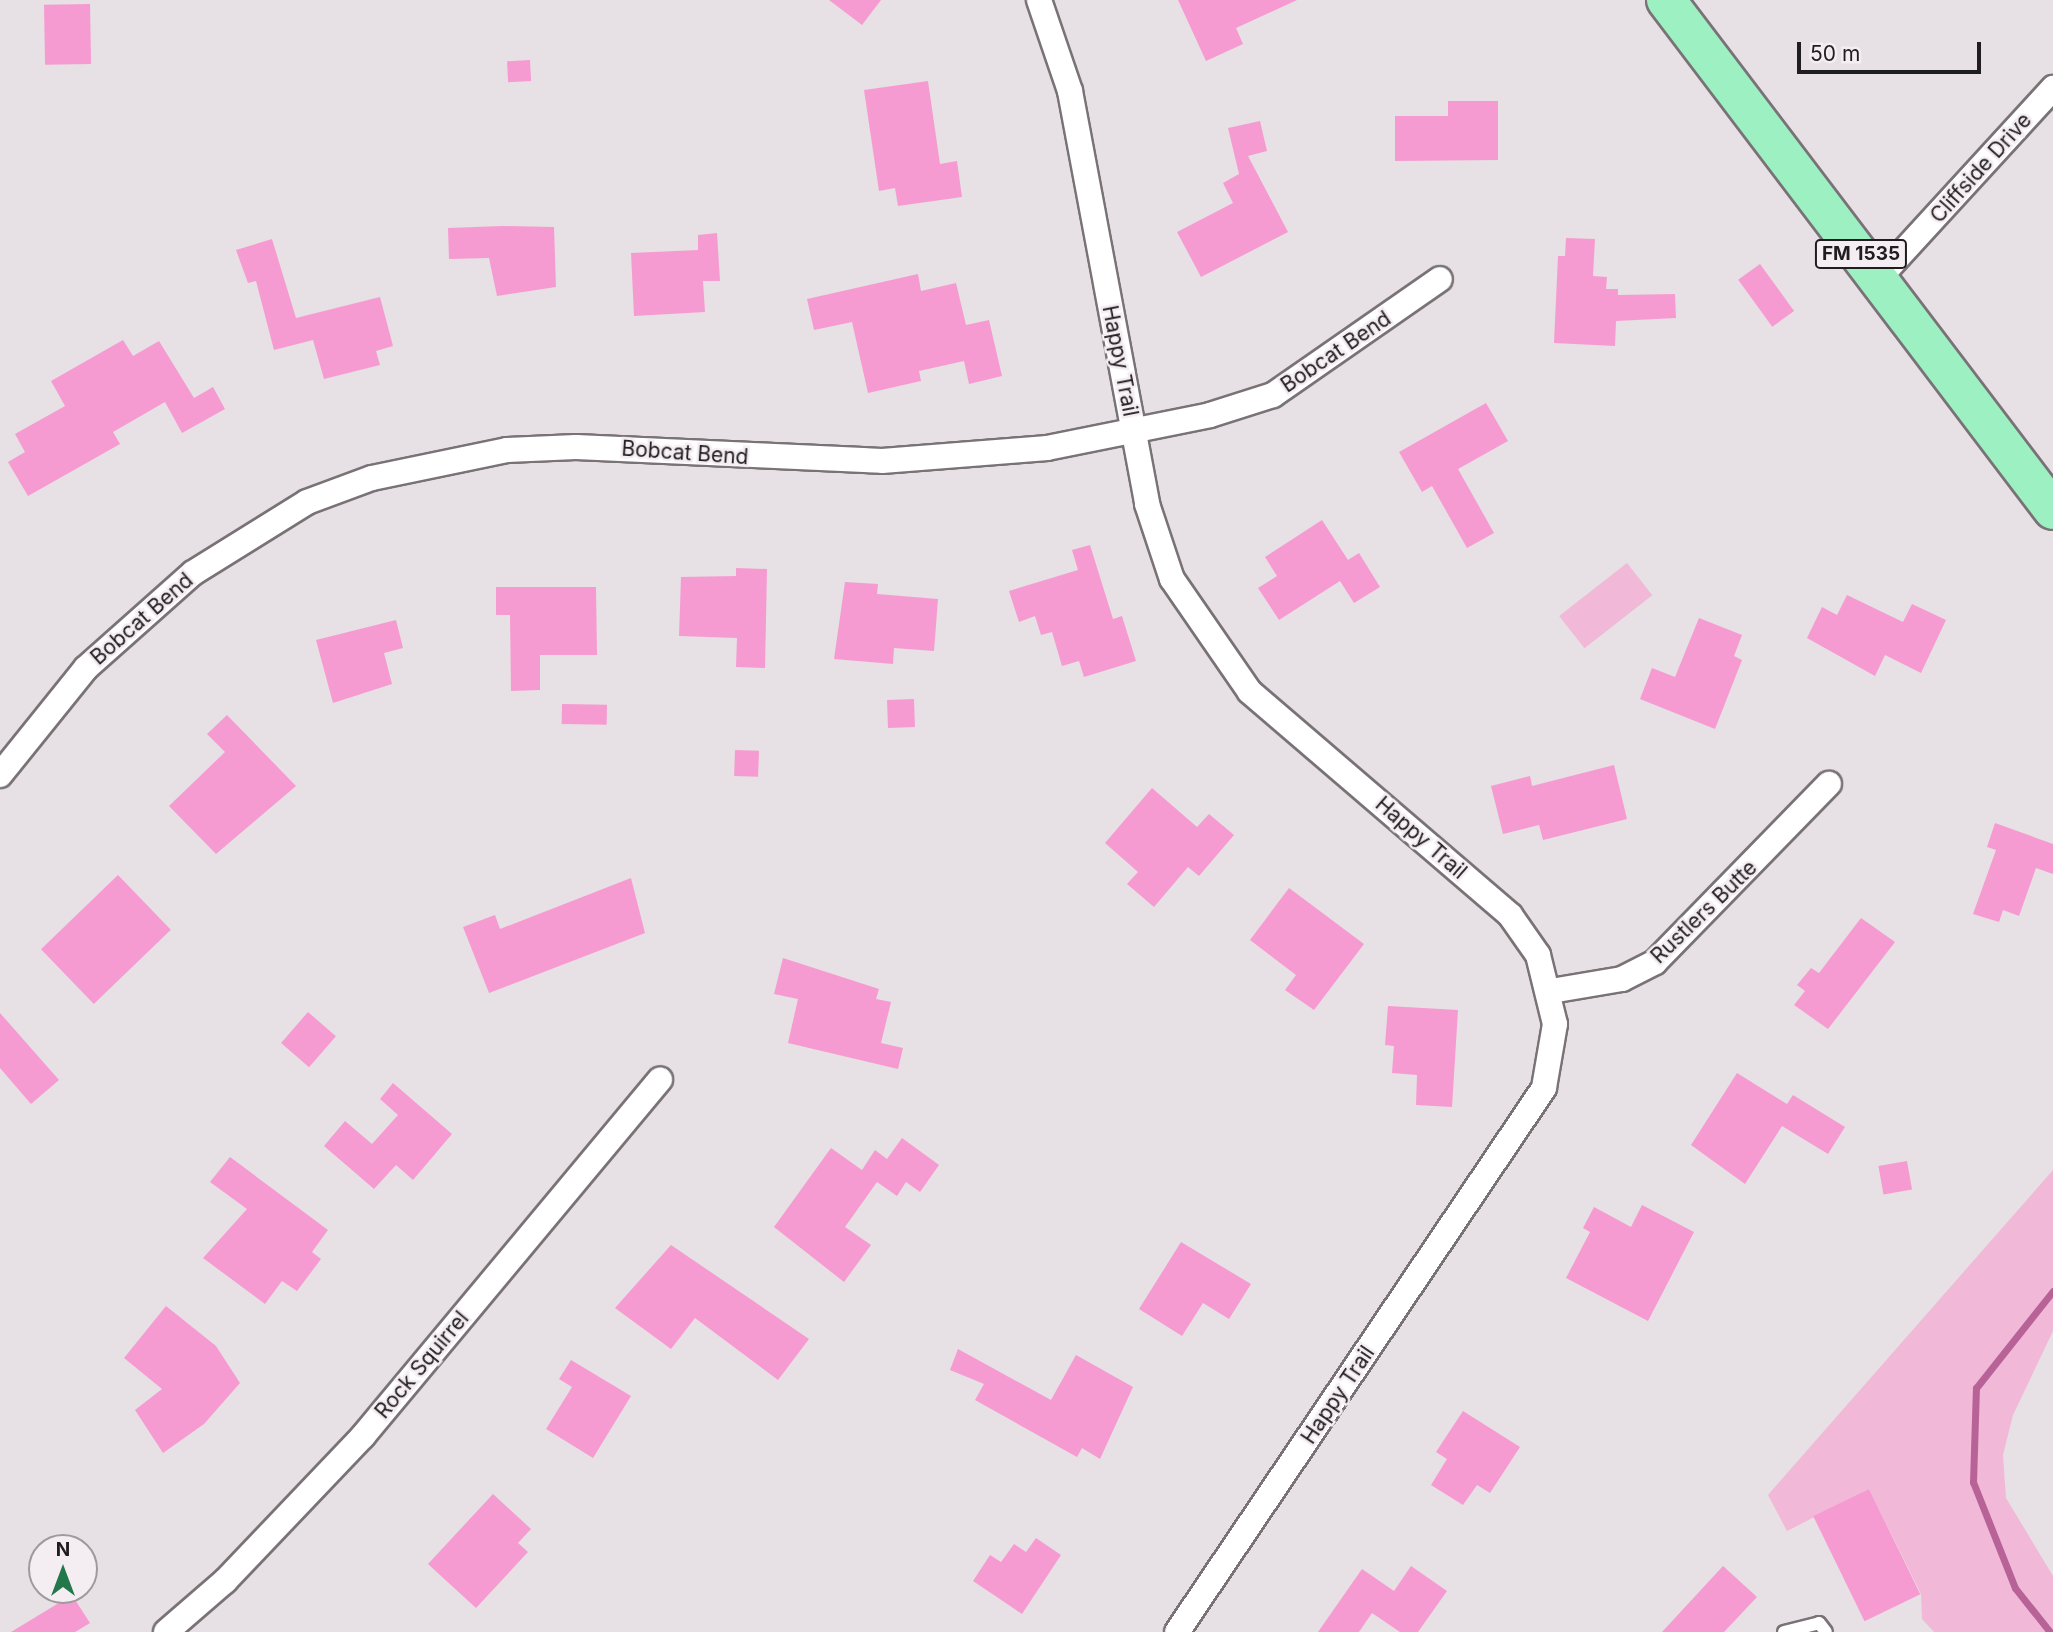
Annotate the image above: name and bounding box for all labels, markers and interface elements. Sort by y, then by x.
scale bar [1801,28,1985,72]
text: 50 m [1810,41,1860,66]
street label: Cliffside Drive [1925,108,2037,228]
road number: FM 1535 [1814,238,1908,270]
street label: Happy Trail [1097,303,1143,419]
street label: Bobcat Bend [1276,306,1396,398]
street label: Bobcat Bend [621,436,749,470]
street label: Bobcat Bend [86,568,198,670]
street label: Happy Trail [1370,792,1472,884]
street label: Rustlers Butte [1646,855,1762,969]
street label: Rock Squirrel [370,1306,474,1424]
street label: Happy Trail [1296,1341,1380,1449]
north arrow [28,1534,98,1604]
text: N [56,1538,70,1561]

